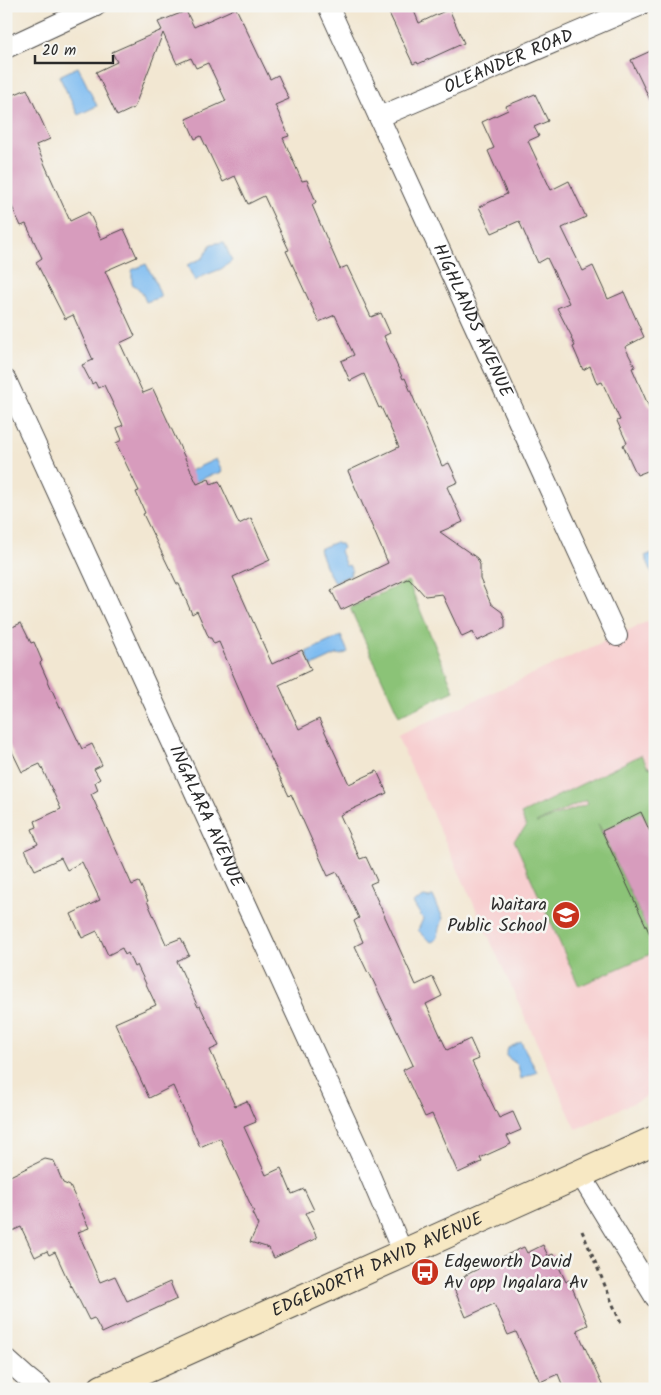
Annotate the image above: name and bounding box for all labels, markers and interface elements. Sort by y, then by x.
street label: OLEANDER ROAD [439,21,578,102]
scale bar [35,32,112,64]
text: 20 m [42,39,76,63]
street label: HIGHLANDS AVENUE [424,239,520,403]
street label: INGALARA AVENUE [161,740,251,893]
place label: Waitara Public School [447,891,548,941]
school or university icon: Waitara Public School [551,900,581,930]
street label: EDGEWORTH DAVID AVENUE [267,1205,488,1325]
place label: Edgeworth David Av opp Ingalara Av [444,1248,588,1298]
bus stop icon: Edgeworth David Av opp Ingalara Av [410,1257,440,1287]

